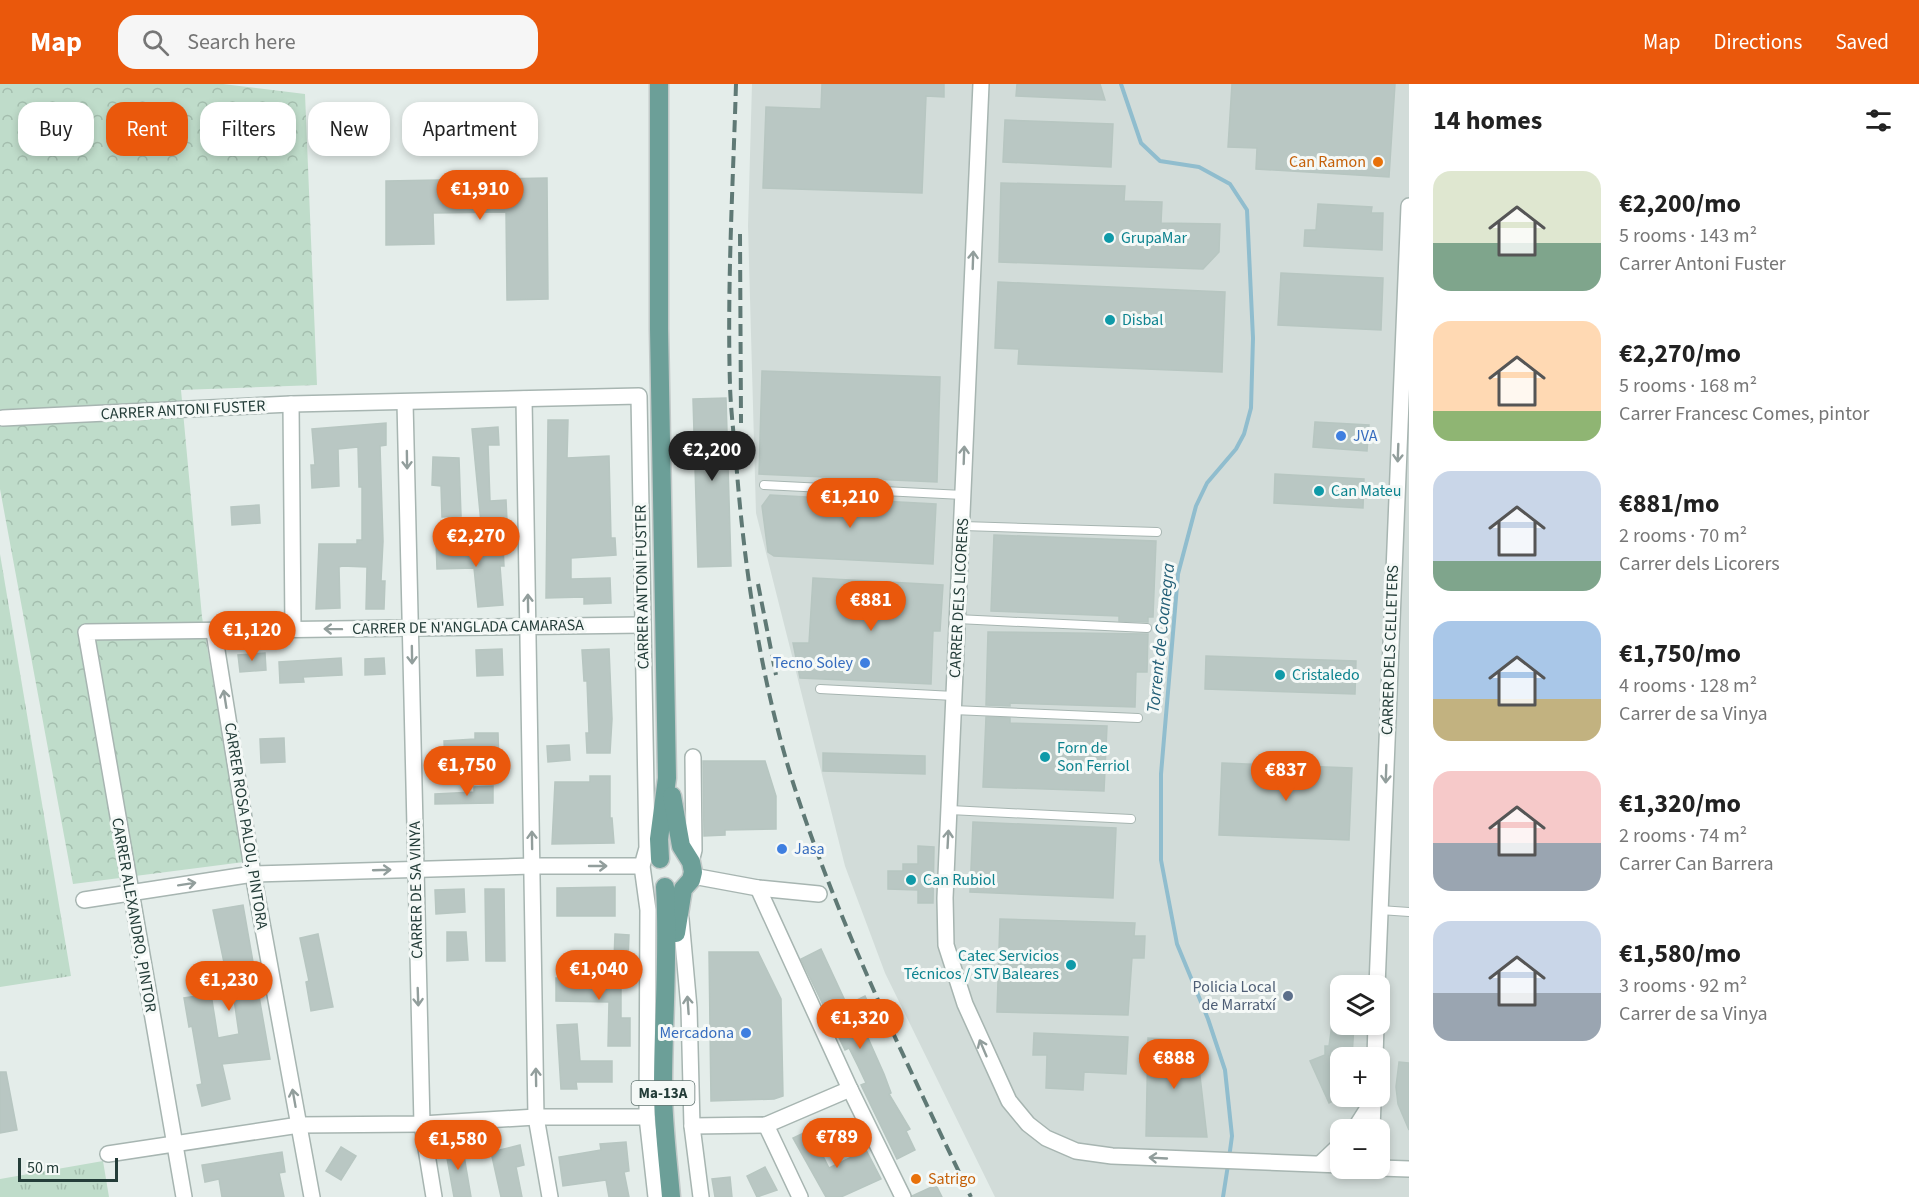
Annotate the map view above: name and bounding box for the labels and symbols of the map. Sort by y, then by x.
place label: Can Ramon [1289,151,1366,173]
marker: Can Ramon [1371,155,1385,169]
pin: €1,910 [431,170,529,221]
place label: GrupaMar [1121,227,1188,249]
marker: GrupaMar [1102,231,1116,245]
one-way arrow [968,251,979,271]
place label: Disbal [1122,309,1163,331]
marker: Disbal [1103,313,1117,327]
street label: CARRER ANTONI FUSTER [100,395,266,425]
place label: JVA [1353,425,1378,447]
marker: JVA [1334,429,1348,443]
pin: €2,200 [663,431,761,482]
one-way arrow [1392,443,1404,463]
one-way arrow [959,445,970,465]
one-way arrow [401,450,413,470]
pin: €1,210 [801,478,899,529]
place label: Can Mateu [1331,480,1401,502]
marker: Can Mateu [1312,484,1326,498]
street label: CARRER ANTONI FUSTER [630,504,654,670]
pin: €2,270 [427,517,525,568]
street label: CARRER DELS LICORERS [944,517,974,679]
water label: Torrent de Coanegra [1141,561,1181,714]
street label: CARRER DELS CELLETERS [1376,565,1404,735]
pin: €881 [835,581,907,632]
one-way arrow [523,593,534,613]
pin: €1,120 [203,611,301,662]
street label: CARRER DE N'ANGLADA CAMARASA [352,614,584,640]
one-way arrow [323,623,343,634]
one-way arrow [406,644,417,664]
place label: Tecno Soley [773,652,854,674]
marker: Tecno Soley [858,656,872,670]
place label: Cristaledo [1292,664,1360,686]
marker: Cristaledo [1273,668,1287,682]
one-way arrow [220,690,231,709]
street label: CARRER ROSA PALOU, PINTORA [219,721,273,931]
place label: Forn de Son Ferriol [1057,737,1130,777]
pin: €1,750 [418,746,516,797]
marker: Forn de Son Ferriol [1038,750,1052,764]
pin: €837 [1250,751,1322,802]
one-way arrow [1380,764,1391,784]
street label: CARRER ALEXANDRO, PINTOR [106,816,162,1014]
street label: CARRER DE SA VINYA [404,821,428,959]
one-way arrow [943,829,954,849]
one-way arrow [526,830,538,850]
place label: Jasa [794,838,825,860]
marker: Jasa [775,842,789,856]
one-way arrow [587,860,607,872]
one-way arrow [371,864,391,875]
place label: Can Rubiol [923,869,996,891]
marker: Can Rubiol [904,873,918,887]
one-way arrow [177,879,197,890]
place label: Catec Servicios Técnicos / STV Baleares [904,945,1059,985]
pin: €1,040 [550,950,648,1001]
marker: Catec Servicios Técnicos / STV Baleares [1064,958,1078,972]
pin: €1,230 [180,961,278,1012]
place label: Policia Local de Marratxí [1193,976,1277,1016]
one-way arrow [412,986,424,1006]
marker: Policia Local de Marratxí [1281,989,1295,1003]
one-way arrow [683,996,694,1015]
pin: €1,320 [811,999,909,1050]
place label: Mercadona [659,1022,734,1044]
marker: Mercadona [739,1026,753,1040]
one-way arrow [977,1039,988,1058]
pin: €888 [1138,1039,1210,1090]
one-way arrow [530,1067,542,1087]
road number: Ma-13A [632,1081,694,1105]
one-way arrow [288,1089,299,1109]
pin: €789 [801,1118,873,1169]
pin: €1,580 [409,1120,507,1171]
one-way arrow [1148,1152,1168,1163]
scale bar [18,1155,118,1182]
place label: Satrigo [928,1168,976,1190]
marker: Satrigo [909,1172,923,1186]

